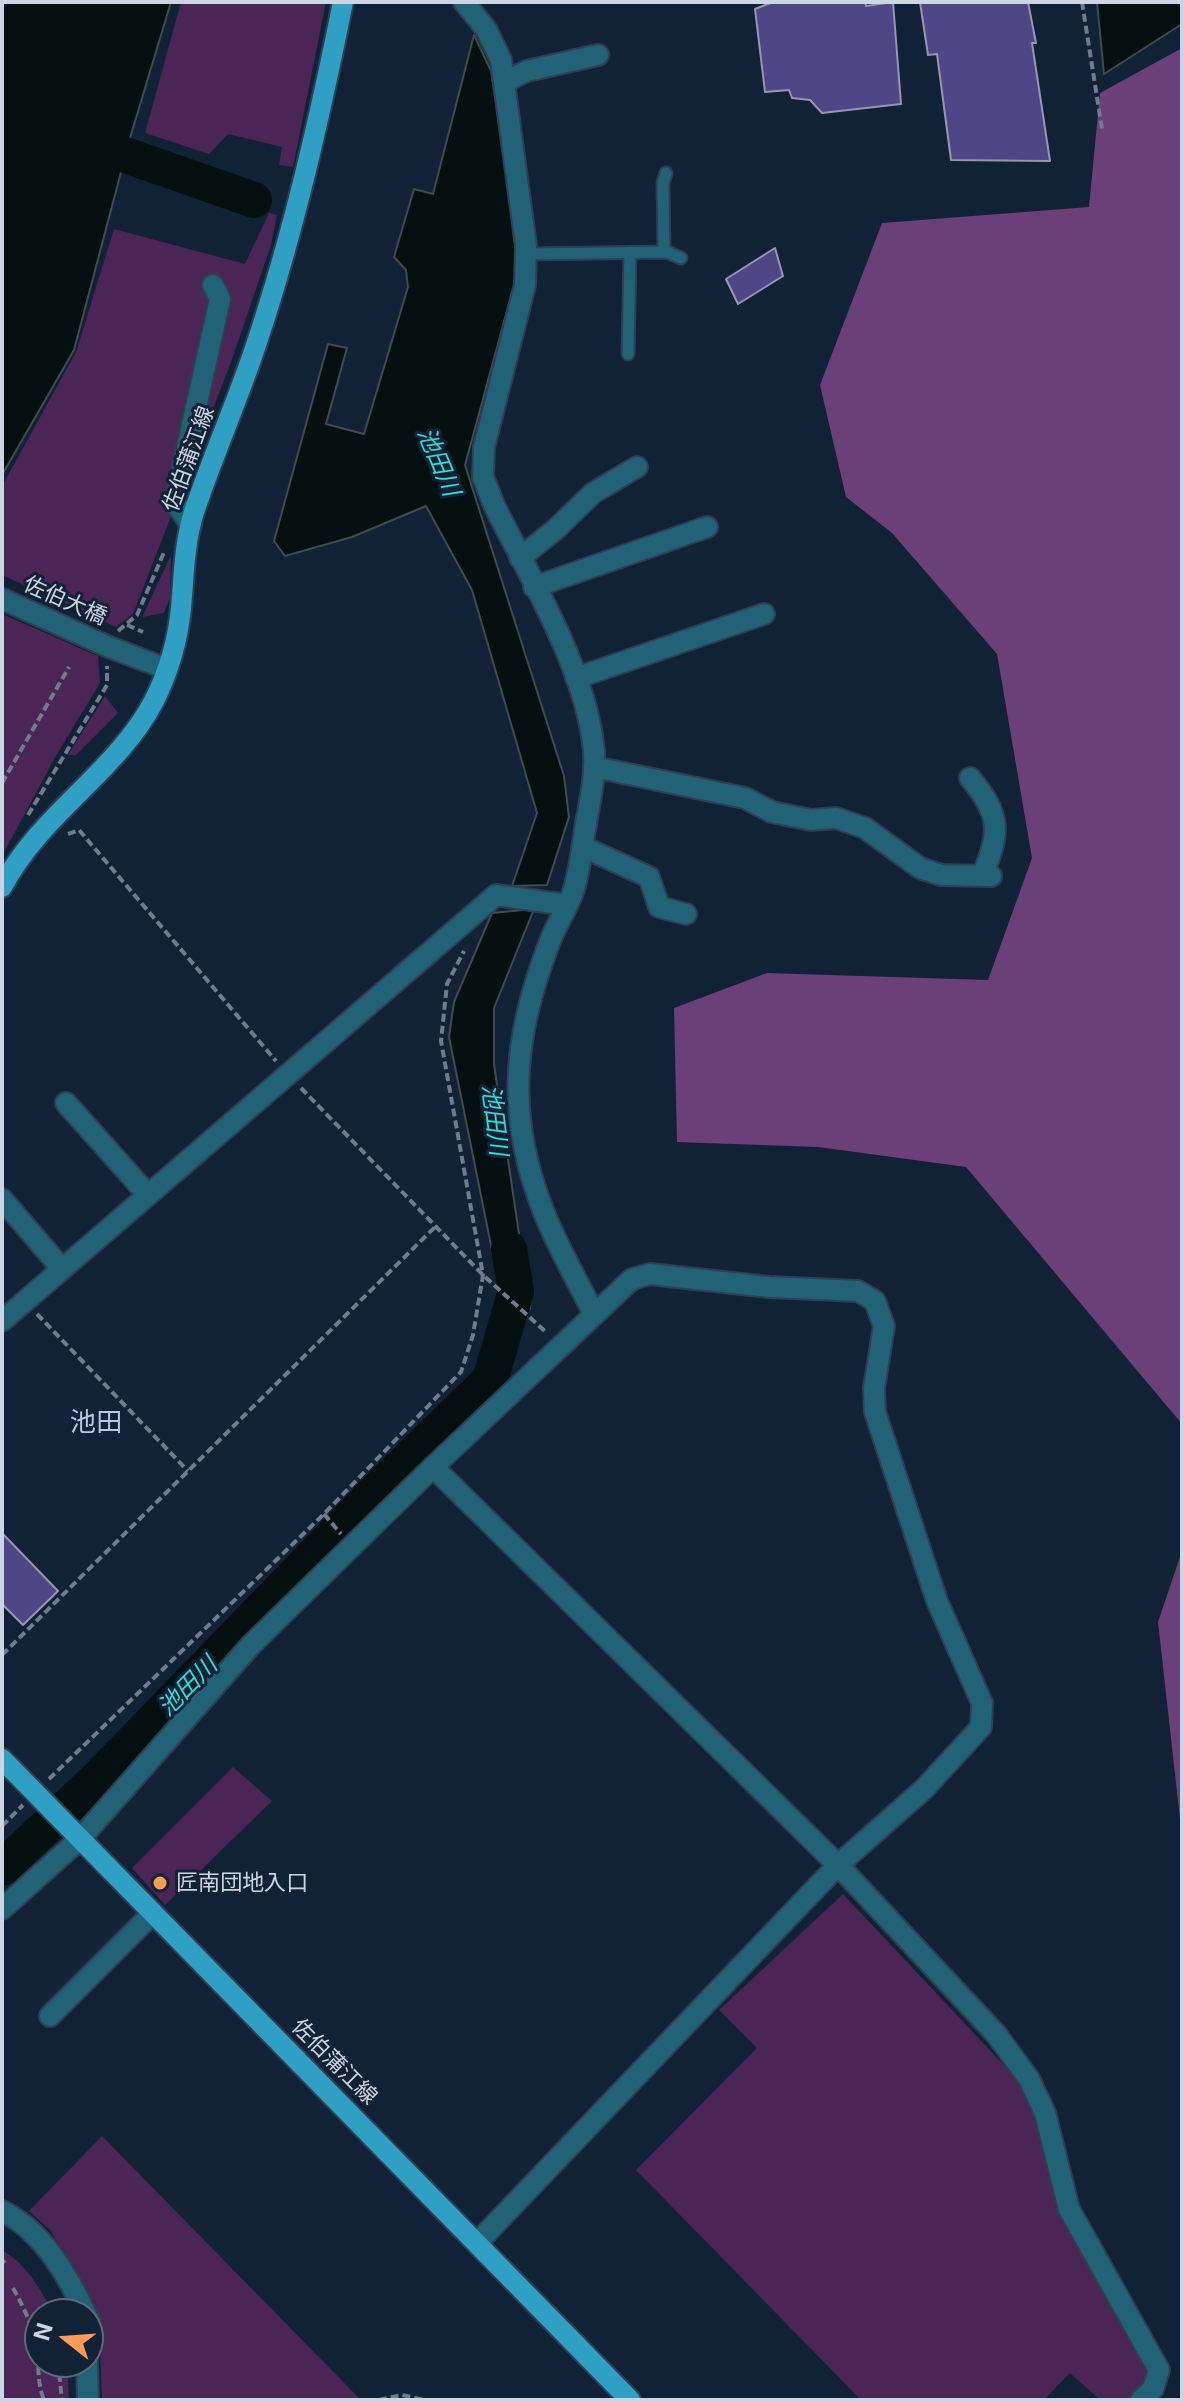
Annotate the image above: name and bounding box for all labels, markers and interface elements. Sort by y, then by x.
street label: 佐伯蒲江線 [158,403,220,515]
water label: 池田川 [411,423,465,501]
street label: 佐伯大橋 [19,571,111,631]
water label: 池田川 [475,1083,513,1157]
district label: 池田 [70,1407,122,1439]
water label: 池田川 [152,1651,224,1723]
place label: 匠南団地入口 [176,1870,308,1896]
marker: 匠南団地入口 [151,1874,169,1892]
street label: 佐伯蒲江線 [286,2014,382,2110]
north arrow [24,2298,104,2378]
text: N [28,2320,58,2343]

